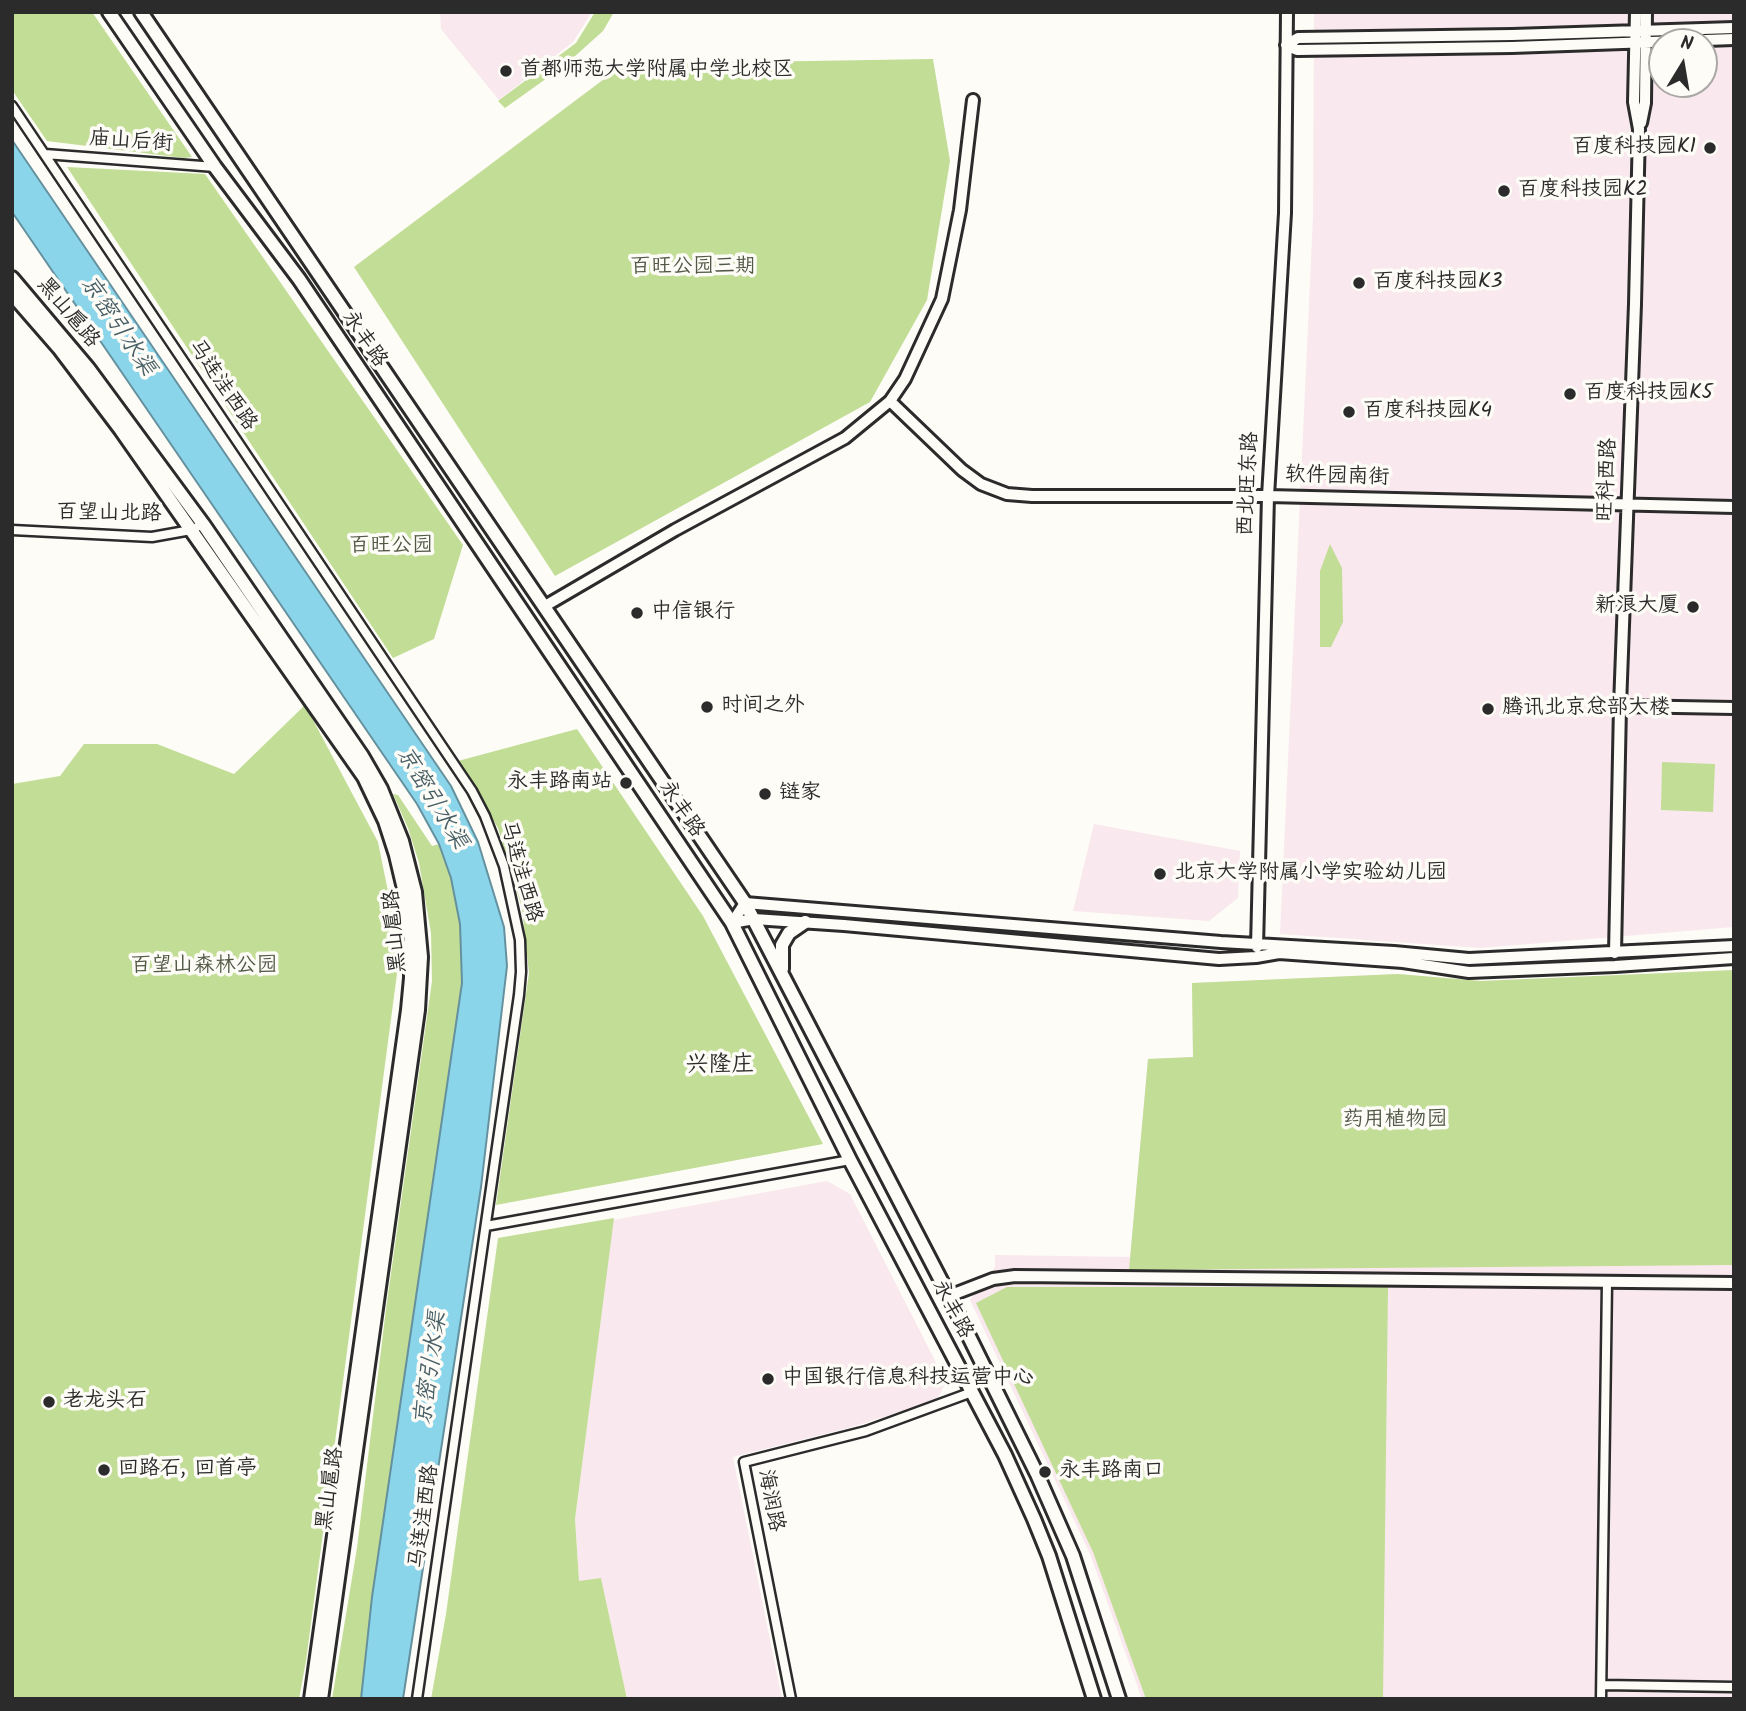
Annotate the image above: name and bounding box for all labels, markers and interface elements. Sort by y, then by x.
north arrow [1648,28,1718,98]
text: N [1678,28,1695,60]
place label: 首都师范大学附属中学北校区 [520,58,793,84]
marker: 首都师范大学附属中学北校区 [498,63,514,79]
street label: 庙山后街 [88,128,174,158]
place label: 百度科技园K1 [1572,135,1696,161]
marker: 百度科技园K1 [1702,140,1718,156]
place label: 百度科技园K2 [1518,178,1648,204]
marker: 百度科技园K2 [1496,183,1512,199]
park label: 百旺公园三期 [630,255,756,281]
place label: 百度科技园K3 [1373,270,1502,296]
water label: 京密引水渠 [72,272,160,382]
street label: 黑山扈路 [30,274,104,354]
marker: 百度科技园K3 [1351,275,1367,291]
street label: 永丰路 [335,307,391,373]
street label: 马连洼西路 [181,335,261,437]
place label: 百度科技园K5 [1584,381,1713,407]
marker: 百度科技园K5 [1562,386,1578,402]
place label: 百度科技园K4 [1363,399,1492,425]
marker: 百度科技园K4 [1341,404,1357,420]
street label: 西北旺东路 [1235,431,1265,537]
street label: 旺科西路 [1594,437,1624,523]
street label: 软件园南街 [1284,464,1390,492]
street label: 百望山北路 [56,501,162,529]
park label: 百旺公园 [349,534,433,560]
place label: 新浪大厦 [1595,594,1679,620]
marker: 新浪大厦 [1685,599,1701,615]
place label: 中信银行 [651,600,735,626]
marker: 中信银行 [629,605,645,621]
place label: 时间之外 [721,694,805,720]
place label: 腾讯北京总部大楼 [1502,696,1670,722]
marker: 时间之外 [699,699,715,715]
marker: 腾讯北京总部大楼 [1480,701,1496,717]
water label: 京密引水渠 [389,743,471,855]
place label: 永丰路南站 [507,770,612,796]
marker: 永丰路南站 [618,775,634,791]
street label: 永丰路 [652,777,708,843]
place label: 链家 [779,781,821,807]
marker: 链家 [757,786,773,802]
street label: 马连洼西路 [492,818,546,926]
place label: 北京大学附属小学实验幼儿园 [1174,861,1447,887]
marker: 北京大学附属小学实验幼儿园 [1152,866,1168,882]
street label: 黑山扈路 [381,888,413,974]
park label: 百望山森林公园 [131,954,277,980]
district label: 兴隆庄 [686,1053,754,1081]
park label: 药用植物园 [1343,1108,1447,1134]
street label: 永丰路 [925,1276,977,1344]
water label: 京密引水渠 [411,1310,455,1428]
place label: 中国银行信息科技运营中心 [782,1366,1034,1392]
marker: 中国银行信息科技运营中心 [760,1371,776,1387]
place label: 老龙头石 [63,1389,147,1415]
marker: 老龙头石 [41,1394,57,1410]
street label: 黑山扈路 [314,1446,350,1532]
place label: 回路石, 回首亭 [118,1457,257,1483]
place label: 永丰路南口 [1059,1459,1164,1485]
marker: 回路石, 回首亭 [96,1462,112,1478]
street label: 马连洼西路 [406,1463,446,1571]
marker: 永丰路南口 [1037,1464,1053,1480]
street label: 海润路 [751,1468,787,1534]

